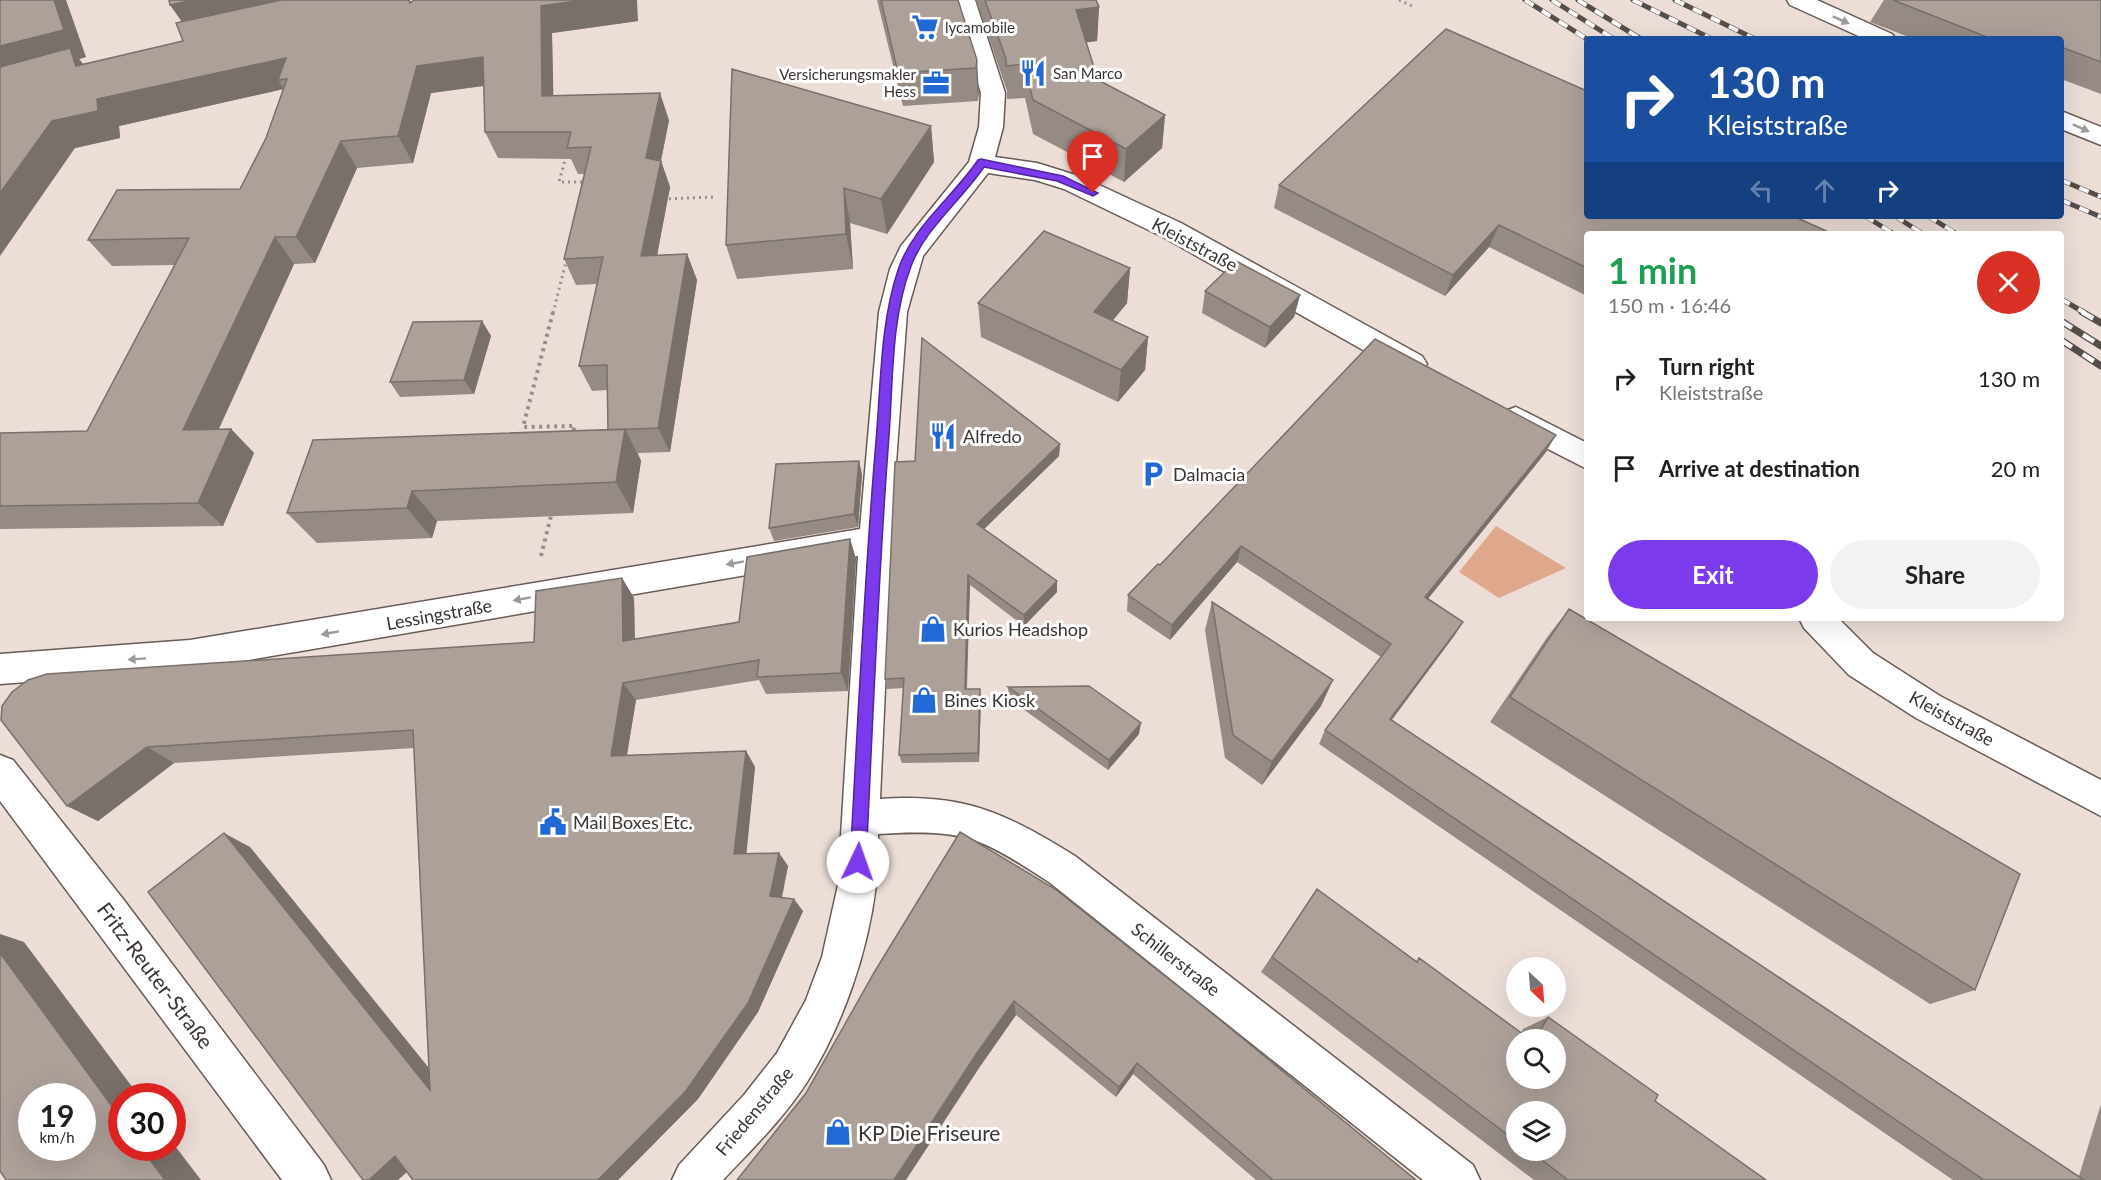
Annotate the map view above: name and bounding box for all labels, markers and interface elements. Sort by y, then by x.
supermarket icon: lycamobile [910,12,940,42]
one-way arrow [1832,15,1849,24]
place label: lycamobile [945,18,1015,36]
text: 130 m [1707,57,1825,107]
restaurant icon: San Marco [1018,58,1048,88]
icon: right [1608,60,1686,138]
place label: San Marco [1053,64,1123,82]
place label: Versicherungsmakler Hess [779,65,917,100]
office icon: Versicherungsmakler Hess [921,68,951,98]
text: Kleiststraße [1707,108,1848,141]
one-way arrow [2072,124,2090,134]
pin [1067,131,1118,193]
icon: arrive [1076,140,1109,173]
icon: left [1745,174,1778,207]
icon: ahead [1808,174,1841,207]
icon: right [1871,174,1904,207]
street label: Kleiststraße [1148,212,1242,276]
text: 1 min [1608,248,1697,292]
button: close [1977,251,2040,314]
text: 150 m · 16:46 [1608,293,1731,317]
text: Turn right [1659,353,1754,380]
icon: right [1608,362,1641,395]
text: 130 m [1978,365,2040,392]
text: Kleiststraße [1659,380,1763,404]
restaurant icon: Alfredo [928,421,958,451]
place label: Alfredo [963,425,1022,447]
icon: arrive [1608,452,1641,485]
text: Arrive at destination [1659,455,1860,482]
text: 20 m [1991,455,2040,482]
parking icon: Dalmacia [1138,459,1168,489]
place label: Dalmacia [1173,463,1245,485]
button: Exit [1608,540,1818,609]
button: Share [1830,540,2040,609]
one-way arrow [726,559,745,568]
street label: Lessingstraße [384,594,494,634]
one-way arrow [513,595,532,604]
shop icon: Kurios Headshop [918,614,948,644]
place label: Kurios Headshop [953,618,1088,640]
one-way arrow [321,629,340,638]
one-way arrow [128,654,147,664]
shop icon: Bines Kiosk [909,685,939,715]
street label: Kleiststraße [1906,686,1998,750]
place label: Bines Kiosk [944,689,1036,711]
public building icon: Mail Boxes Etc. [538,807,568,837]
place label: Mail Boxes Etc. [573,811,693,833]
position arrow [826,830,890,894]
street label: Fritz-Reuter-Straße [93,897,219,1053]
street label: Schillerstraße [1127,917,1225,1001]
north arrow [1506,957,1566,1017]
map controls [1506,957,1566,1161]
button: search [1506,1029,1566,1089]
street label: Friedenstraße [711,1062,797,1160]
speed limit sign: 30 [108,1083,186,1161]
text: 19 [40,1097,74,1133]
button: layers [1506,1101,1566,1161]
shop icon: KP Die Friseure [823,1117,853,1147]
place label: KP Die Friseure [858,1120,1000,1145]
text: km/h [39,1128,75,1146]

